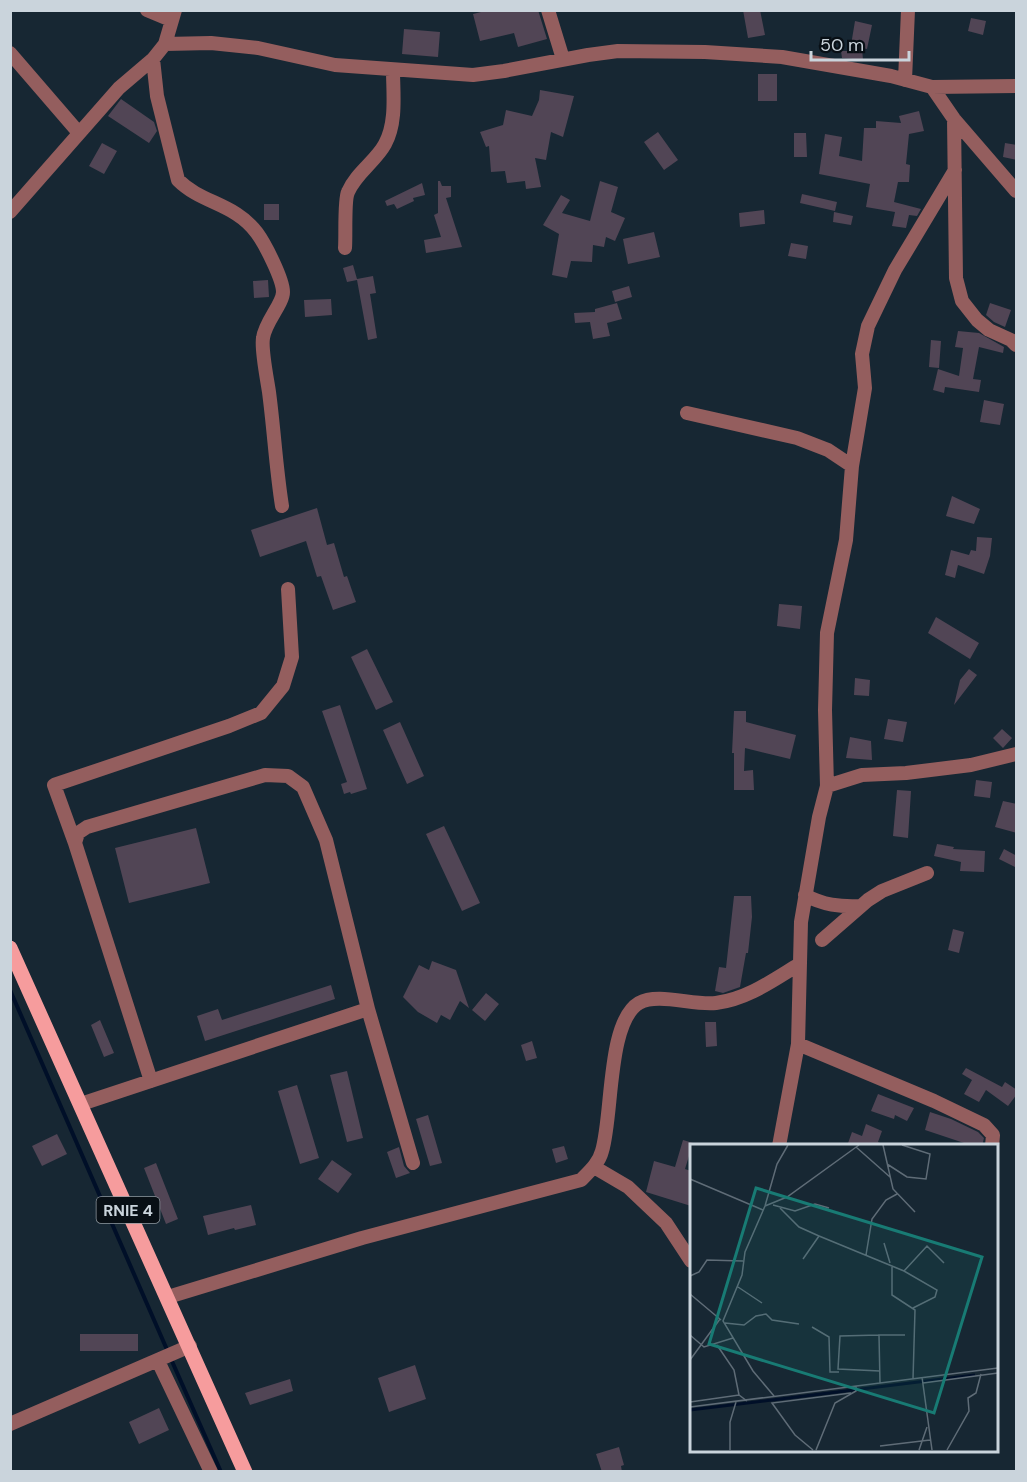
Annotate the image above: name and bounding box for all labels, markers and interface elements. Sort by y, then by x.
scale bar [811,24,908,62]
text: 50 m [820,33,864,57]
inset map [690,1144,997,1452]
road number: RNIE 4 [96,1197,160,1223]

